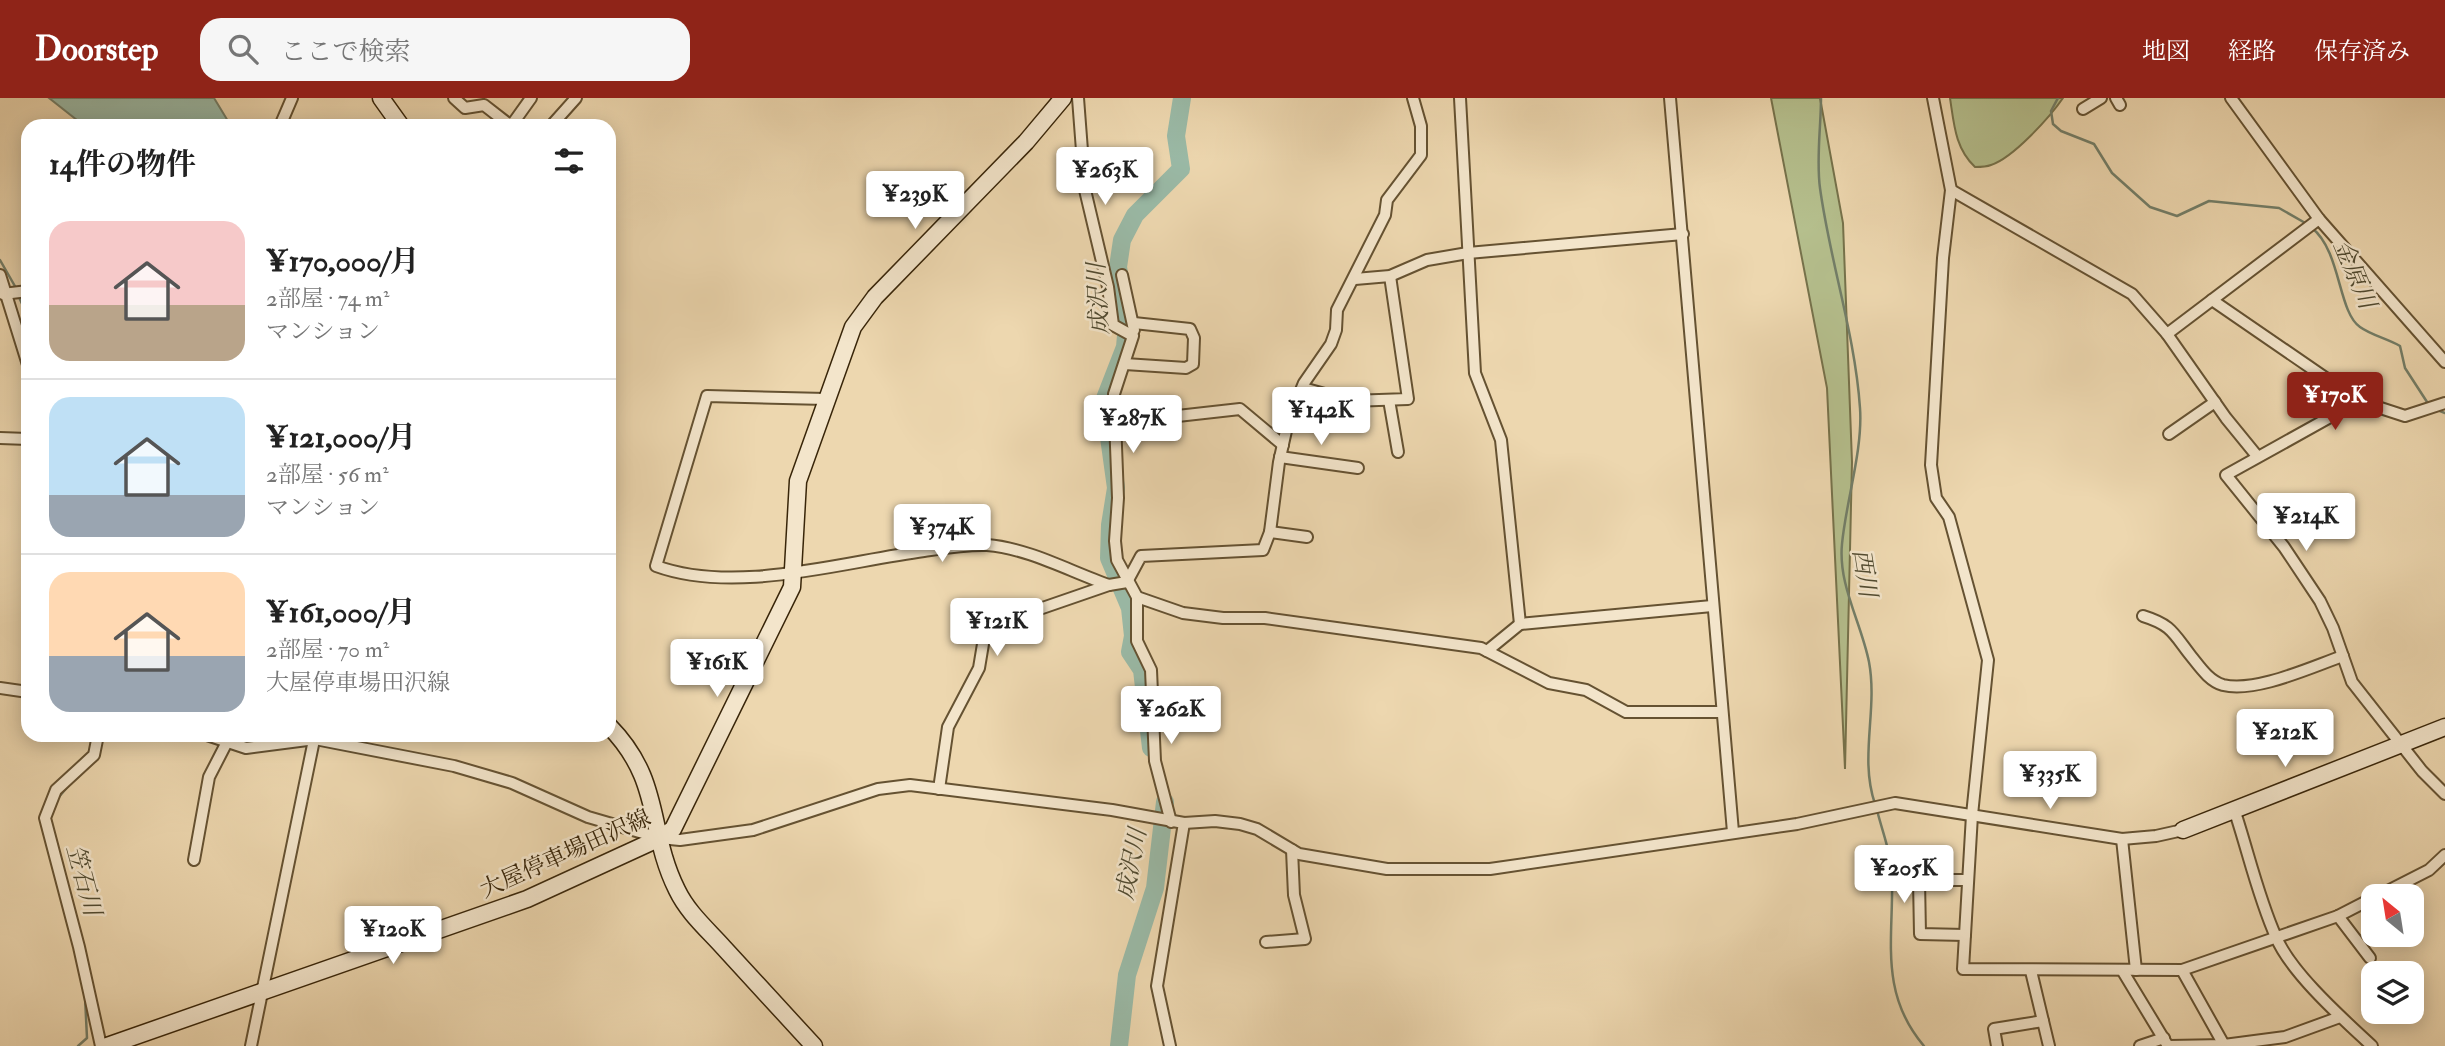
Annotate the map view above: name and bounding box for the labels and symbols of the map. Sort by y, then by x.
pin: ¥263K [1056,148,1154,207]
pin: ¥239K [866,172,964,231]
water label: 金原川 [2326,235,2384,316]
water label: 成沢川 [1081,259,1116,336]
pin: ¥170K [2286,372,2384,432]
pin: ¥142K [1272,388,1370,447]
pin: ¥287K [1084,396,1182,455]
pin: ¥214K [2257,494,2355,553]
pin: ¥374K [893,504,991,564]
water label: 西川 [1845,547,1884,602]
pin: ¥121K [948,598,1046,658]
pin: ¥161K [668,640,766,699]
pin: ¥262K [1122,686,1220,746]
pin: ¥212K [2236,710,2334,769]
pin: ¥335K [2001,752,2099,811]
street label: 大屋停車場田沢線 [475,803,655,904]
water label: 成沢川 [1109,823,1154,902]
water label: 笠石川 [59,841,109,922]
pin: ¥205K [1855,846,1953,905]
north arrow [2361,884,2424,947]
pin: ¥120K [344,906,442,966]

